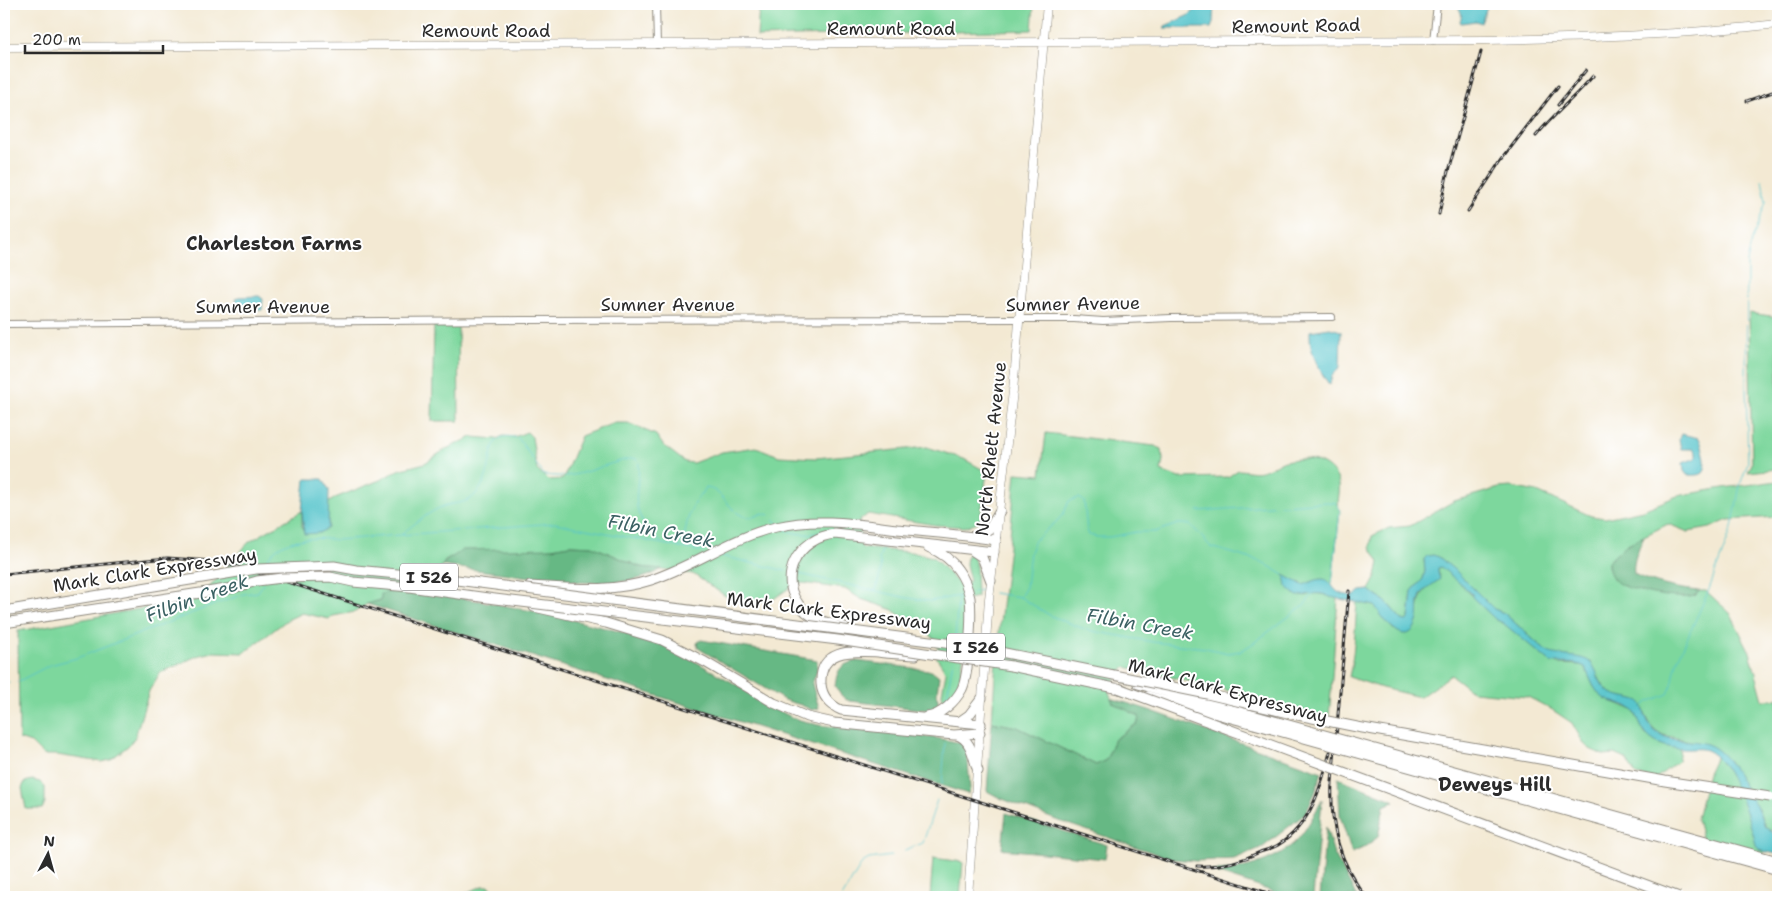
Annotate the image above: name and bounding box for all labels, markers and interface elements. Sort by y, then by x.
street label: Remount Road [1231,13,1361,39]
street label: Remount Road [827,17,955,41]
street label: Remount Road [422,19,550,43]
scale bar [25,22,162,54]
text: 200 m [32,30,81,50]
district label: Charleston Farms [186,231,362,256]
street label: Sumner Avenue [1006,291,1140,317]
street label: Sumner Avenue [601,293,735,317]
street label: Sumner Avenue [196,295,330,319]
street label: North Rhett Avenue [970,360,1012,538]
water label: Filbin Creek [606,508,716,554]
street label: Mark Clark Expressway [51,542,259,598]
road number: I 526 [400,564,458,590]
water label: Filbin Creek [142,568,252,628]
street label: Mark Clark Expressway [725,587,933,635]
water label: Filbin Creek [1085,602,1195,646]
road number: I 526 [947,634,1005,660]
street label: Mark Clark Expressway [1126,653,1330,729]
district label: Deweys Hill [1438,772,1552,797]
north arrow [22,828,72,878]
text: N [43,832,56,851]

